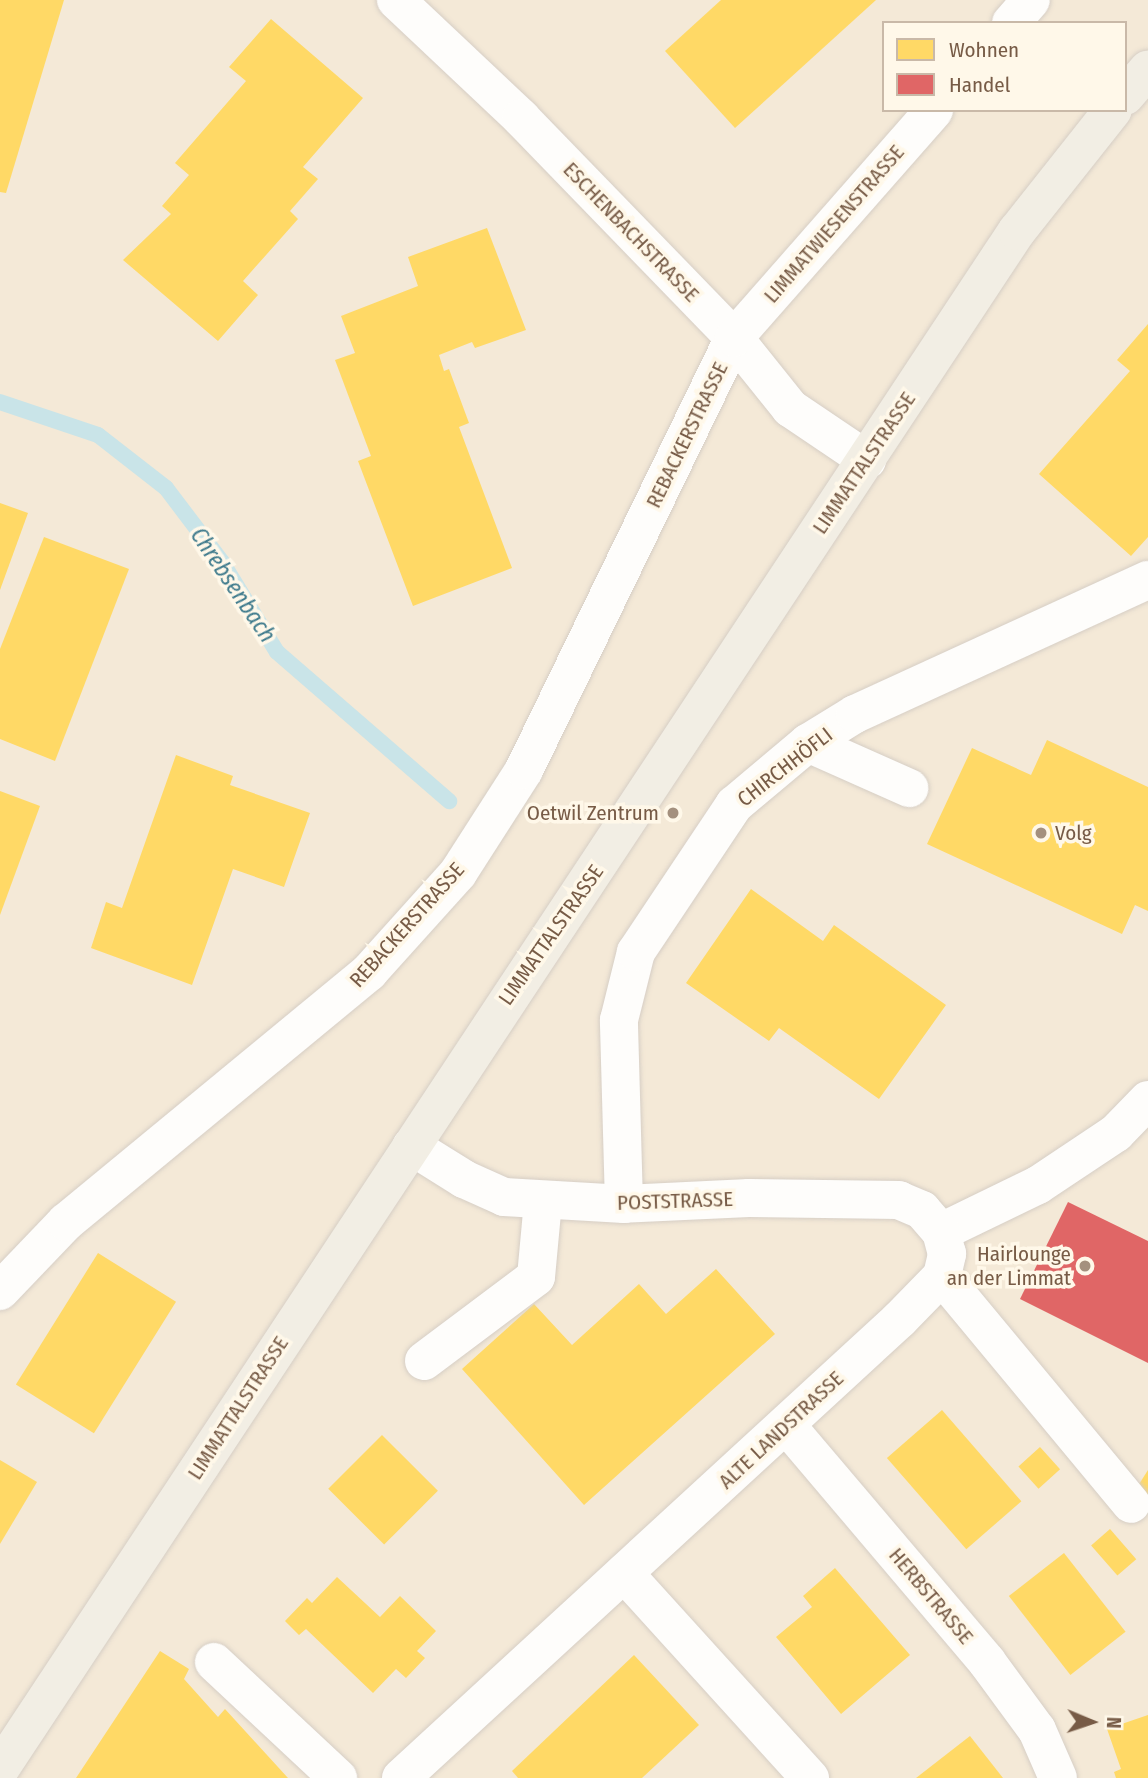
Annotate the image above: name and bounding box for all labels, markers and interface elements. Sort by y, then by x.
legend [882,21,1127,112]
text: Wohnen [949,37,1019,63]
text: Handel [949,72,1010,98]
street label: LIMMATWIESENSTRASSE [759,140,909,308]
street label: ESCHENBACHSTRASSE [558,157,704,307]
street label: REBACKERSTRASSE [641,358,733,512]
street label: LIMMATTALSTRASSE [807,387,921,539]
water label: Chrebsenbach [185,522,281,648]
street label: CHIRCHHÖFLI [733,722,837,812]
place label: Oetwil Zentrum [527,800,659,826]
marker: Oetwil Zentrum [665,805,681,821]
place label: Volg [1055,820,1092,846]
marker: Volg [1033,825,1049,841]
street label: REBACKERSTRASSE [344,857,470,993]
street label: LIMMATTALSTRASSE [493,860,609,1010]
street label: POSTSTRASSE [617,1186,733,1216]
place label: Hairlounge an der Limmat [947,1241,1071,1291]
marker: Hairlounge an der Limmat [1077,1258,1093,1274]
street label: LIMMATTALSTRASSE [182,1332,294,1484]
street label: ALTE LANDSTRASSE [714,1366,848,1494]
street label: HERBSTRASSE [884,1543,978,1649]
north arrow [1057,1687,1127,1757]
text: N [1102,1717,1125,1729]

